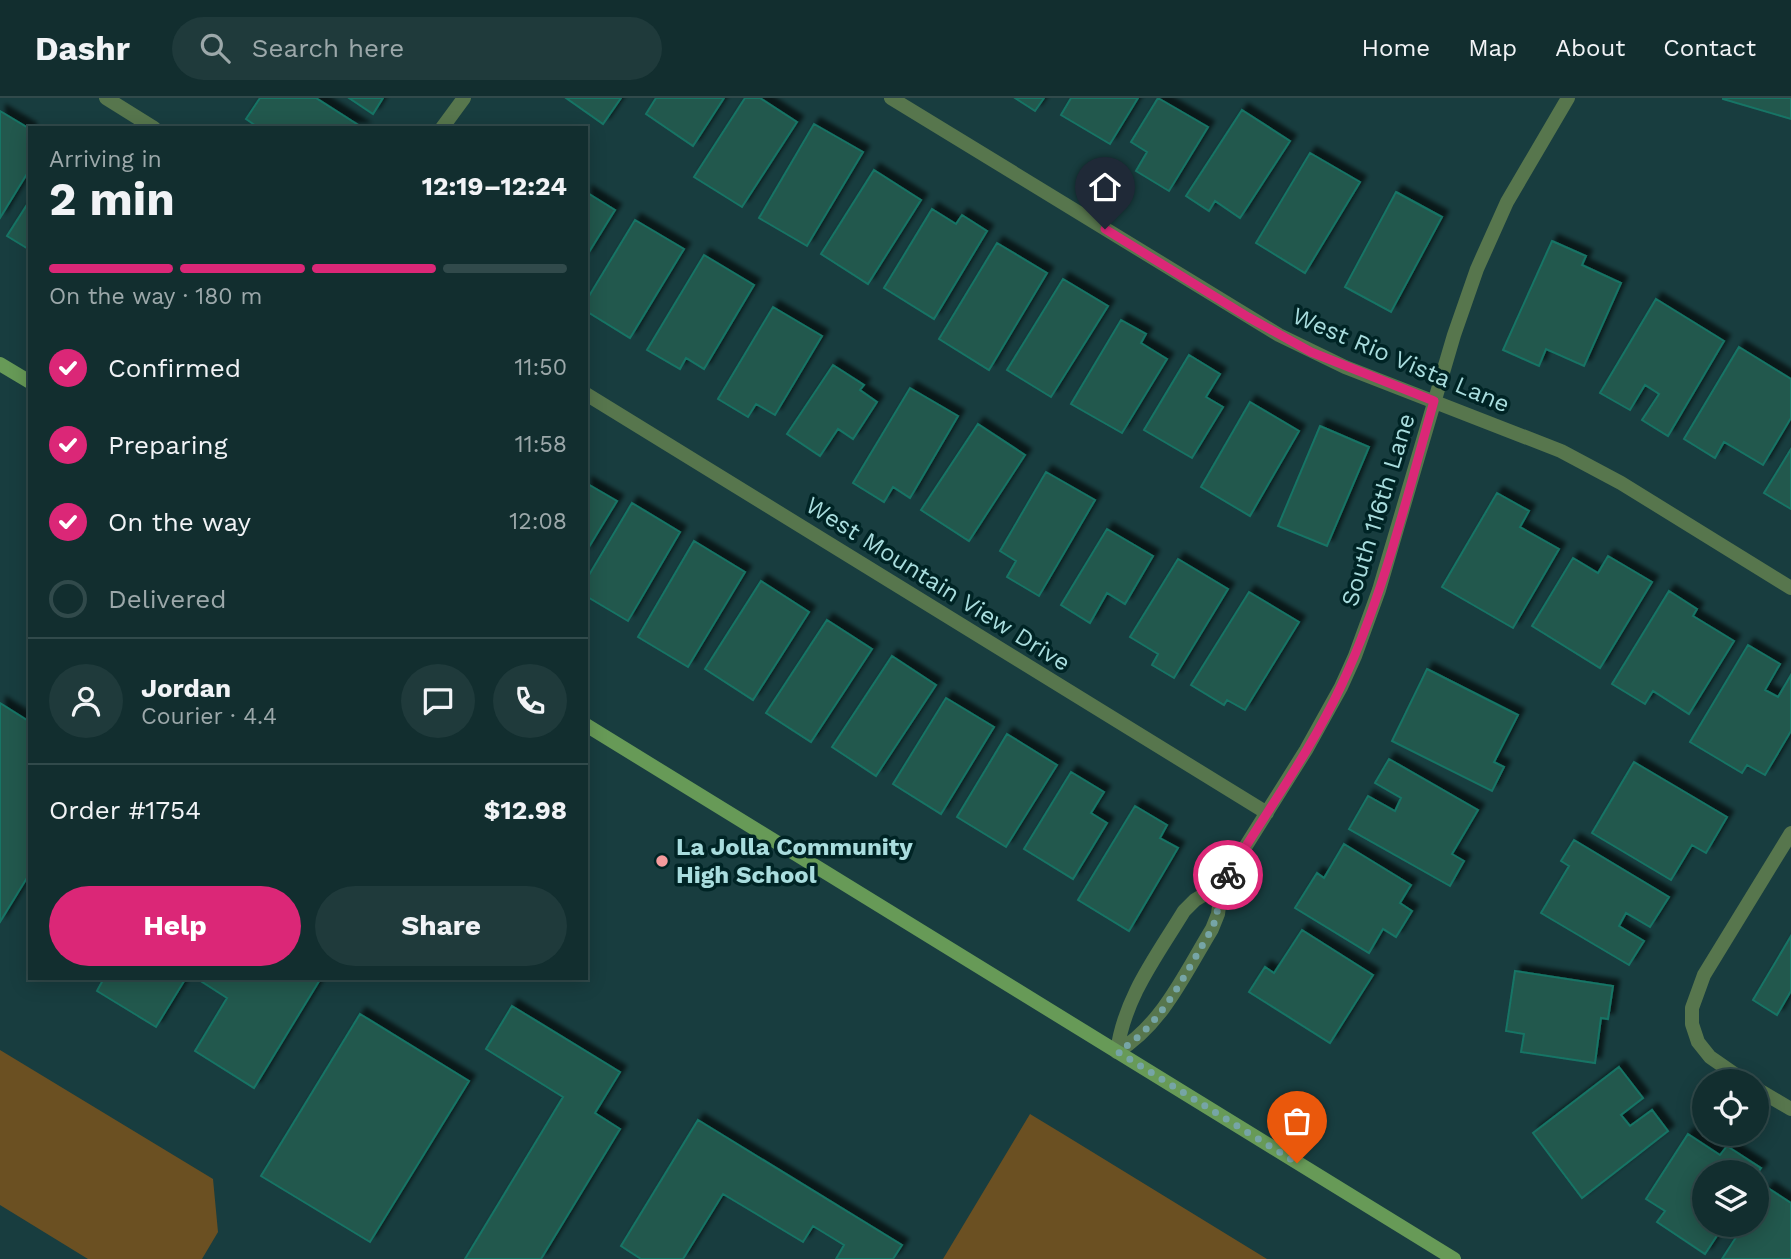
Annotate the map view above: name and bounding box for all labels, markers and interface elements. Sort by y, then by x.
search box [172,17,662,80]
text: Dashr [35,29,130,68]
icon: search [196,29,234,67]
text: Search here [252,33,404,63]
text: Home [1362,34,1430,62]
text: Map [1468,34,1517,62]
text: About [1555,34,1625,62]
text: Contact [1663,34,1756,62]
text: Arriving in [49,146,162,173]
pin [1075,157,1135,229]
icon: home [1086,168,1124,206]
text: 12:19–12:24 [422,171,567,201]
text: 2 min [49,172,175,226]
text: On the way · 180 m [49,283,262,310]
street label: West Rio Vista Lane [1288,301,1514,419]
icon: check [49,349,87,387]
text: Confirmed [108,353,241,383]
text: 11:50 [515,354,567,381]
street label: South 116th Lane [1335,410,1421,610]
icon: check [49,426,87,464]
text: Preparing [108,430,228,460]
text: 11:58 [515,431,567,458]
street label: West Mountain View Drive [801,491,1075,677]
icon: check [49,503,87,541]
text: On the way [108,507,251,537]
text: 12:08 [509,508,567,535]
text: Delivered [108,584,227,614]
button: person [49,664,123,738]
button: chat [401,664,475,738]
button: phone [493,664,567,738]
text: Jordan [141,673,231,703]
text: Courier · 4.4 [141,703,277,730]
text: Order #1754 [49,795,201,825]
text: $12.98 [484,795,567,825]
place label: La Jolla Community High School [676,833,913,889]
courier [1193,840,1263,910]
marker: La Jolla Community High School [654,853,670,869]
icon: bike [1209,856,1247,894]
button: Help [49,886,301,966]
button: Share [315,886,567,966]
map controls [1692,1069,1769,1237]
button: locate [1692,1069,1769,1146]
pin [1267,1091,1327,1163]
icon: bag [1278,1102,1316,1140]
button: layers [1692,1160,1769,1237]

